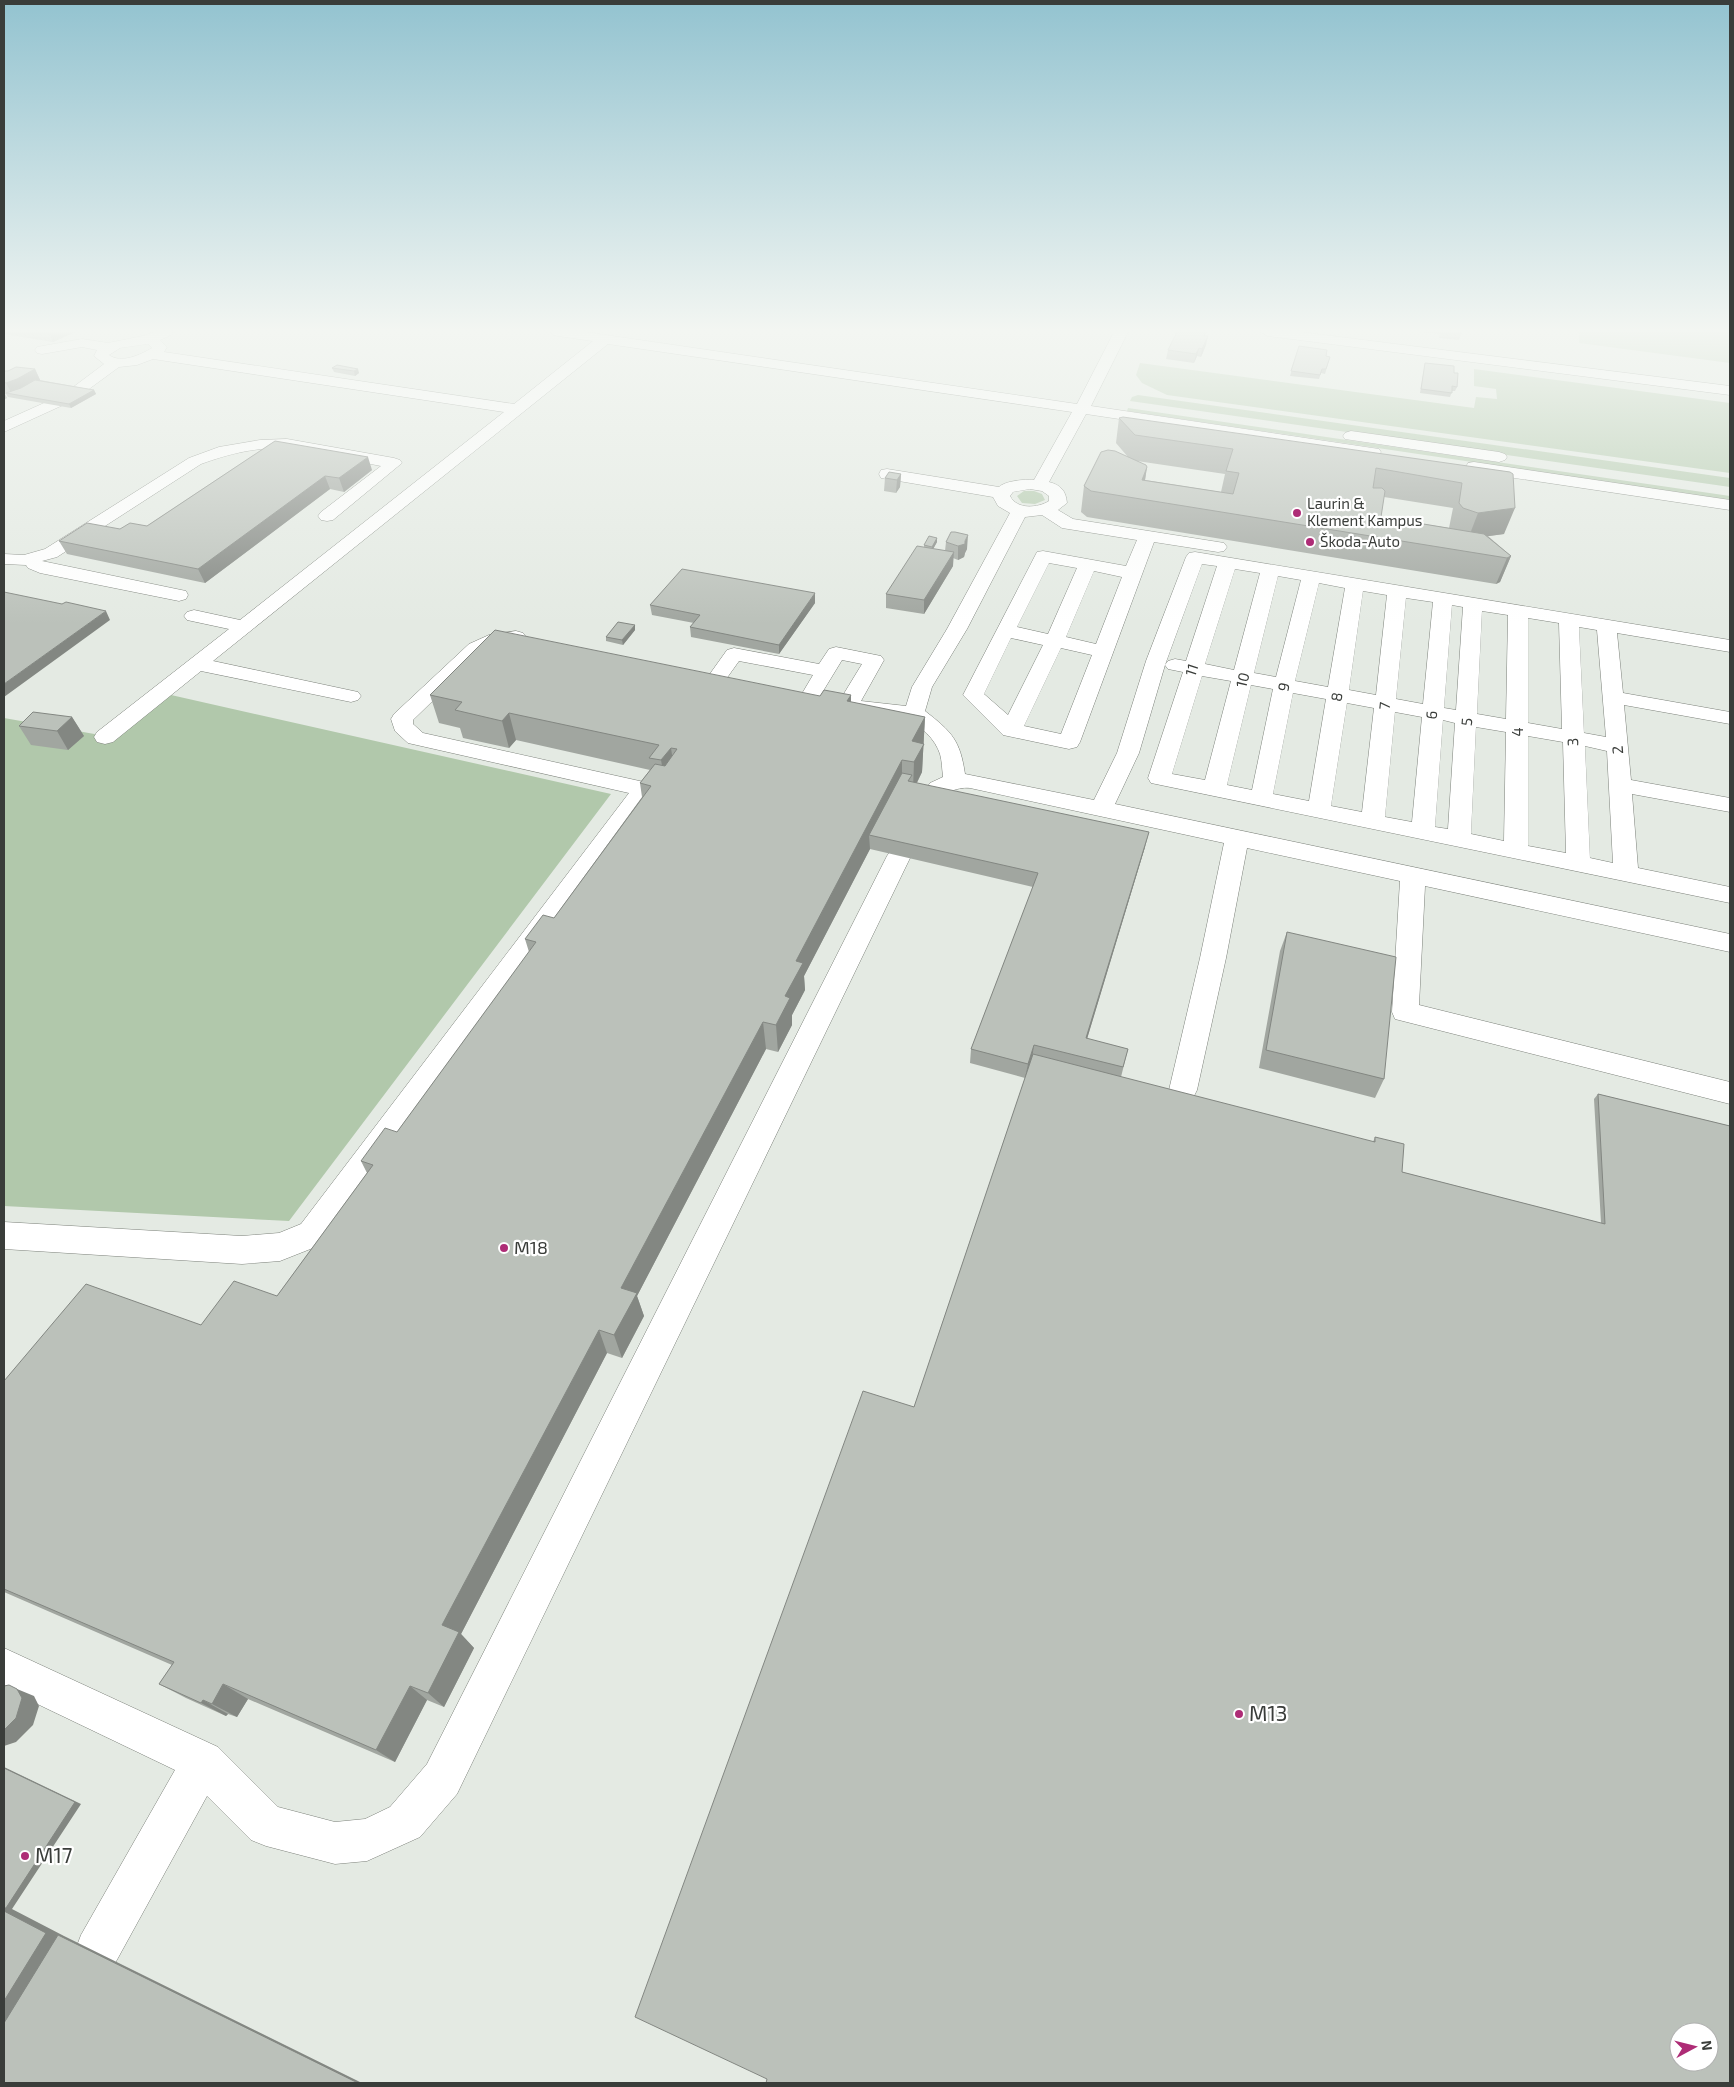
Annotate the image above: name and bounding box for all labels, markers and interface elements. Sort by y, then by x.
place label: Laurin & Klement Kampus [1307,494,1422,529]
marker: Laurin & Klement Kampus [1291,507,1303,519]
place label: Škoda-Auto [1320,532,1400,550]
marker: Škoda-Auto [1304,536,1316,548]
street label: 11 [1181,661,1201,678]
street label: 10 [1231,670,1253,689]
street label: 9 [1273,681,1293,693]
street label: 8 [1326,691,1346,703]
street label: 7 [1375,701,1393,711]
street label: 6 [1422,710,1440,720]
street label: 5 [1457,717,1475,727]
street label: 4 [1508,727,1526,737]
street label: 3 [1563,738,1581,747]
street label: 2 [1608,745,1626,755]
place label: M18 [514,1236,548,1258]
marker: M18 [498,1242,510,1254]
place label: M13 [1249,1700,1287,1725]
marker: M13 [1233,1708,1245,1720]
place label: M17 [35,1842,73,1867]
marker: M17 [19,1850,31,1862]
north arrow [1669,2022,1719,2072]
text: N [1698,2039,1716,2051]

